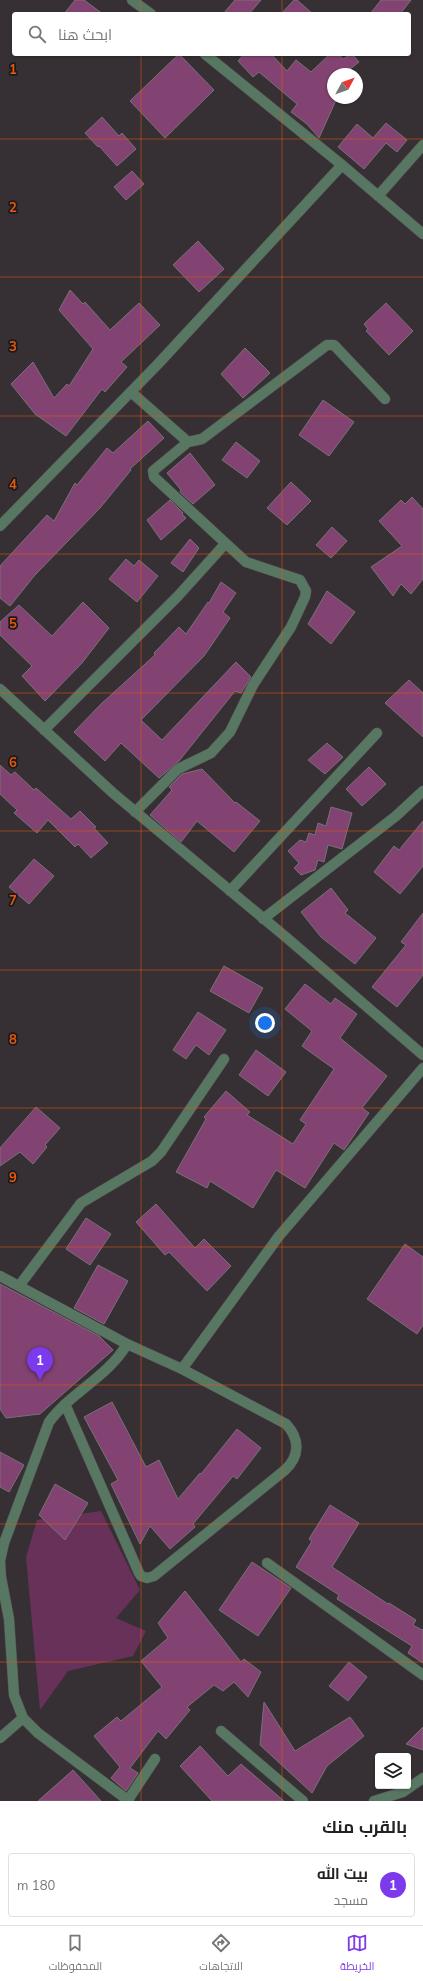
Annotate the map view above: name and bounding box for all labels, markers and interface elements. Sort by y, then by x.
search box [12,12,411,56]
icon: search [26,23,48,45]
text: ابحث هنا [58,25,112,44]
text: 1 [9,61,17,77]
north arrow [327,68,363,104]
text: 2 [9,199,17,215]
text: 3 [9,338,17,354]
text: 4 [9,476,17,492]
text: 5 [9,615,17,631]
text: 6 [9,754,17,770]
text: 7 [9,892,17,908]
your location [255,1013,275,1033]
text: 8 [9,1031,17,1047]
text: 9 [9,1169,17,1185]
pin: 1 [27,1347,53,1380]
map controls [375,1753,411,1789]
button: layers [375,1753,411,1789]
text: بالقرب منك [322,1816,407,1837]
text: بيت الله [317,1864,368,1883]
text: 180 m [17,1877,55,1893]
text: 1 [389,1877,397,1893]
text: مسجد [334,1892,368,1908]
tab: المحفوظات [49,1932,102,1976]
tab: الاتجاهات [199,1932,243,1976]
tab: الخريطة [340,1932,374,1976]

